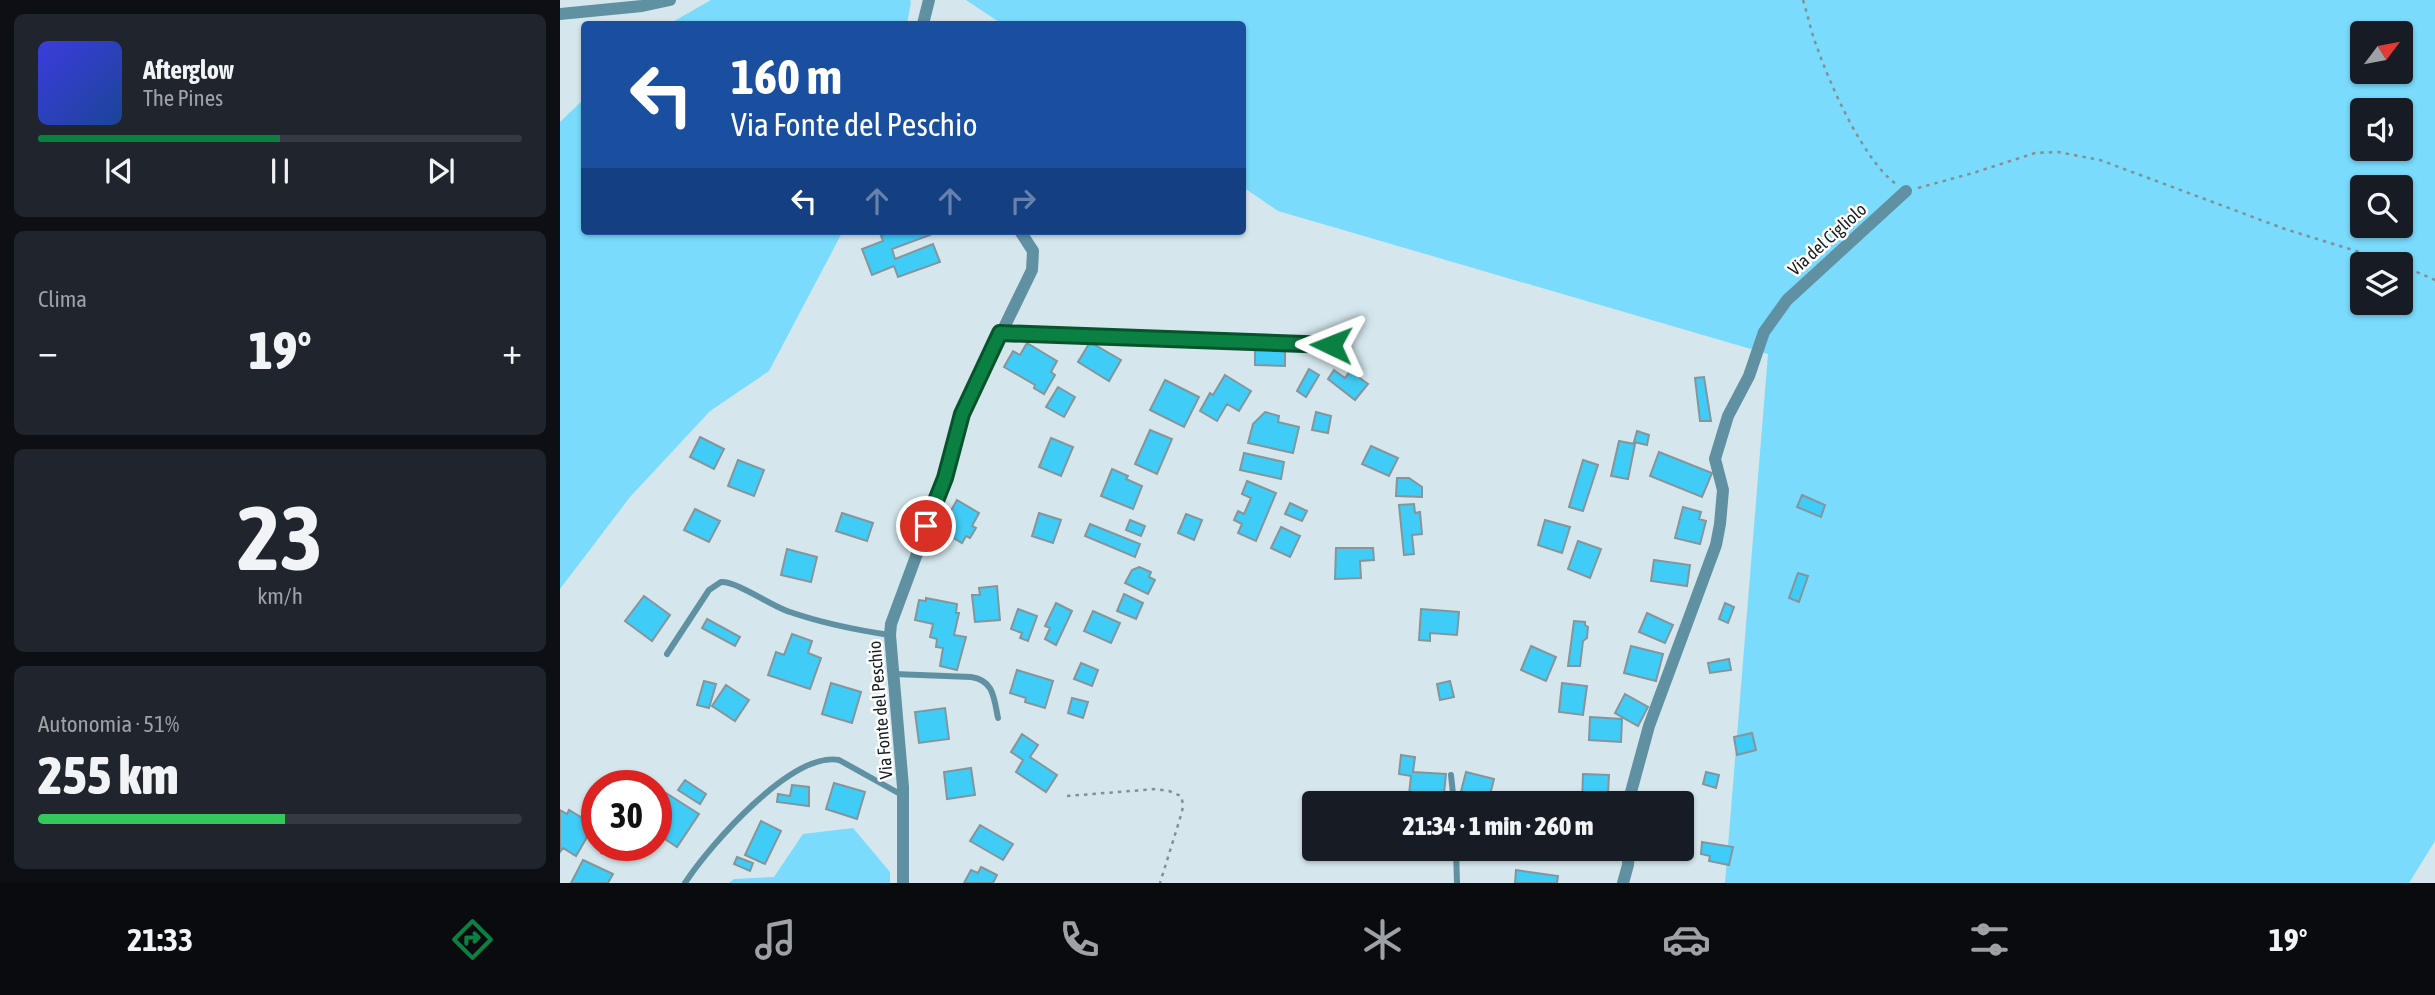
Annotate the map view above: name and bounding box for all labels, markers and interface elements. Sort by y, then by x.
north arrow [2350,21,2413,84]
map controls [2350,21,2413,315]
text: 160 m [731,48,842,104]
icon: left [616,49,707,140]
text: Afterglow [143,55,234,85]
text: The Pines [143,85,223,111]
button: sound [2350,98,2413,161]
text: Via Fonte del Peschio [731,106,977,143]
icon: previous [100,152,138,190]
icon: pause [261,152,299,190]
icon: next [422,152,460,190]
button: search [2350,175,2413,238]
icon: left [785,182,823,220]
icon: ahead [858,182,896,220]
icon: ahead [931,182,969,220]
icon: right [1004,182,1042,220]
street label: Via del Cigliolo [1784,198,1870,280]
button: layers [2350,252,2413,315]
text: Clima [38,286,87,312]
position arrow [1294,308,1368,382]
text: 19° [248,320,312,380]
text: − [38,329,58,372]
text: + [502,329,522,372]
text: 23 [237,485,323,589]
pin [896,496,956,556]
icon: arrive [907,507,945,545]
text: km/h [257,583,303,609]
street label: Via Fonte del Peschio [863,640,897,780]
text: Autonomia · 51% [38,711,179,737]
text: 255 km [38,745,179,805]
speed limit sign: 30 [581,770,672,861]
text: 21:34 · 1 min · 260 m [1403,811,1593,841]
icon: directions [448,915,497,964]
icon: music [751,915,800,964]
icon: phone [1055,915,1104,964]
icon: climate [1358,915,1407,964]
icon: car [1662,915,1711,964]
icon: filters [1965,915,2014,964]
text: 21:33 [127,921,193,958]
text: 19° [2269,921,2308,958]

